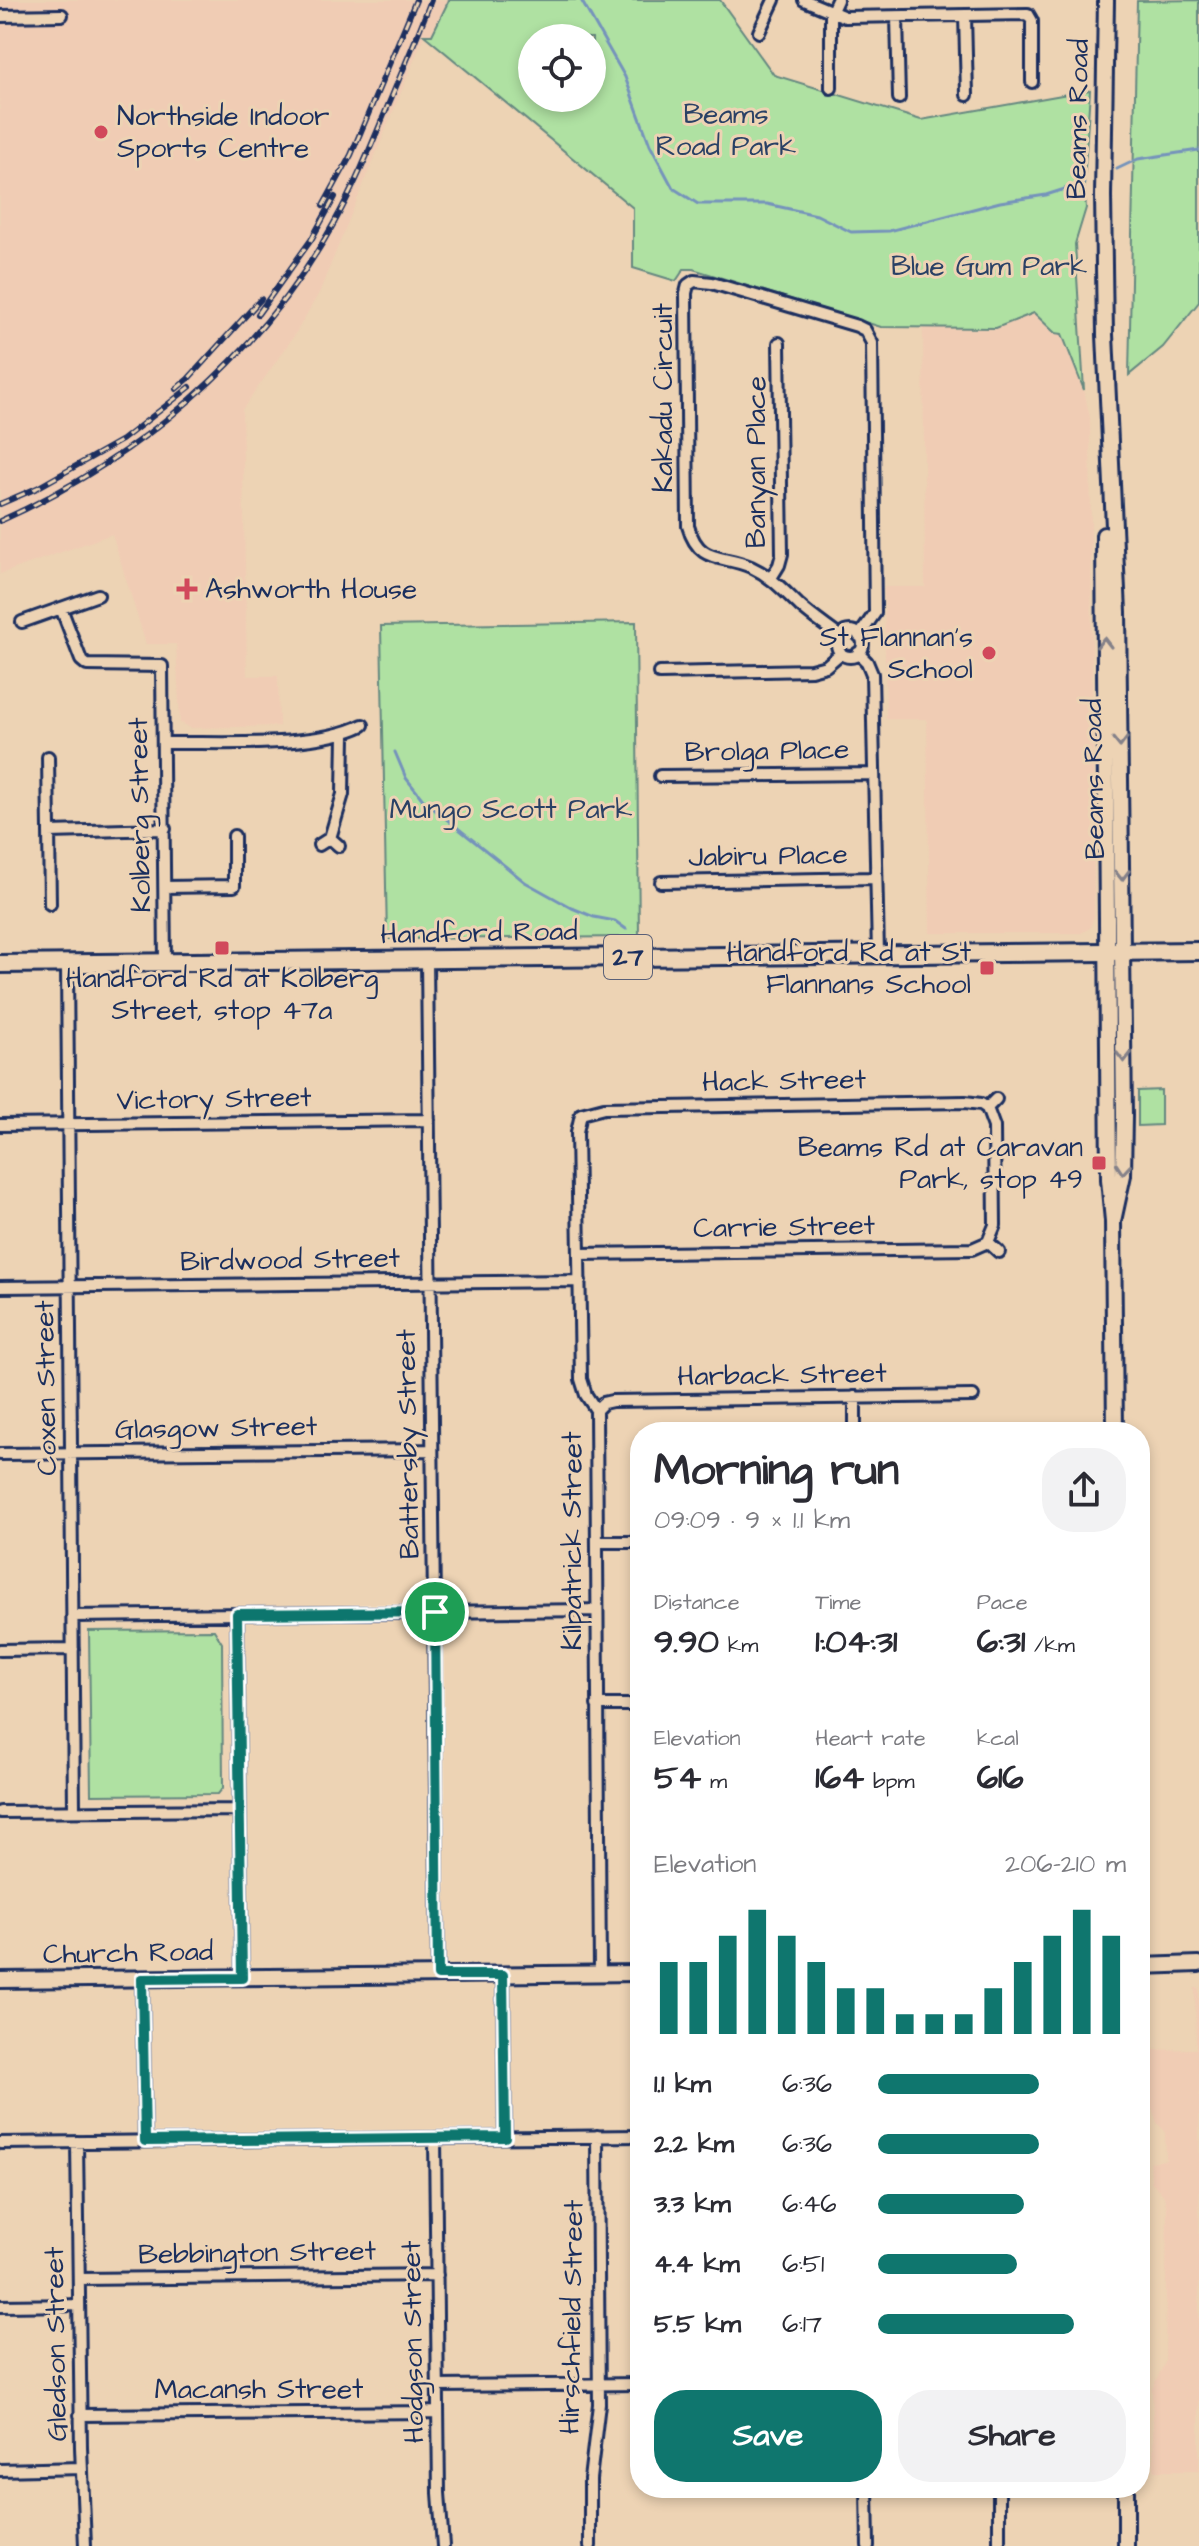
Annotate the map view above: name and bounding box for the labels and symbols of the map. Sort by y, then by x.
street label: Beams Road [1057,38,1099,200]
park label: Beams Road Park [656,95,796,166]
place label: Northside Indoor Sports Centre [117,97,330,168]
marker: Northside Indoor Sports Centre [92,123,110,141]
park label: Blue Gum Park [891,247,1087,286]
street label: Kakadu Circuit [644,303,683,493]
street label: Banyan Place [737,376,778,548]
place label: Ashworth House [205,570,417,609]
marker: Ashworth House [176,578,198,600]
place label: St Flannan's School [820,618,973,689]
one-way arrow [1095,636,1113,649]
marker: St Flannan's School [980,644,998,662]
street label: Beams Road [1073,698,1115,860]
street label: Kolberg Street [119,716,162,913]
street label: Brolga Place [684,730,850,773]
one-way arrow [1111,736,1129,749]
park label: Mungo Scott Park [390,790,632,830]
street label: Jabiru Place [688,835,848,877]
one-way arrow [1113,869,1131,882]
street label: Handford Road [380,912,578,954]
place label: Handford Rd at St Flannans School [726,933,972,1004]
road number: 27 [604,935,652,979]
marker: Handford Rd at Kolberg Street, stop 47a [213,939,231,957]
place label: Handford Rd at Kolberg Street, stop 47a [65,959,379,1030]
marker: Handford Rd at St Flannans School [978,959,996,977]
one-way arrow [1115,1051,1133,1064]
street label: Hack Street [702,1060,867,1102]
street label: Victory Street [116,1078,313,1122]
place label: Beams Rd at Caravan Park, stop 49 [798,1128,1083,1199]
marker: Beams Rd at Caravan Park, stop 49 [1090,1154,1108,1172]
one-way arrow [1115,1163,1132,1176]
street label: Carrie Street [693,1206,876,1248]
street label: Birdwood Street [180,1239,401,1281]
street label: Coxen Street [25,1299,67,1476]
street label: Battersby Street [386,1328,432,1559]
street label: Harback Street [677,1354,888,1396]
street label: Glasgow Street [114,1407,318,1450]
street label: Kilpatrick Street [553,1431,592,1650]
pin [401,1578,469,1646]
street label: Church Road [42,1932,214,1974]
street label: Hirschfield Street [550,2199,594,2435]
street label: Bebbington Street [138,2231,377,2276]
street label: Hodgson Street [392,2240,435,2444]
street label: Gledson Street [35,2246,77,2442]
street label: Macansh Street [155,2370,364,2409]

